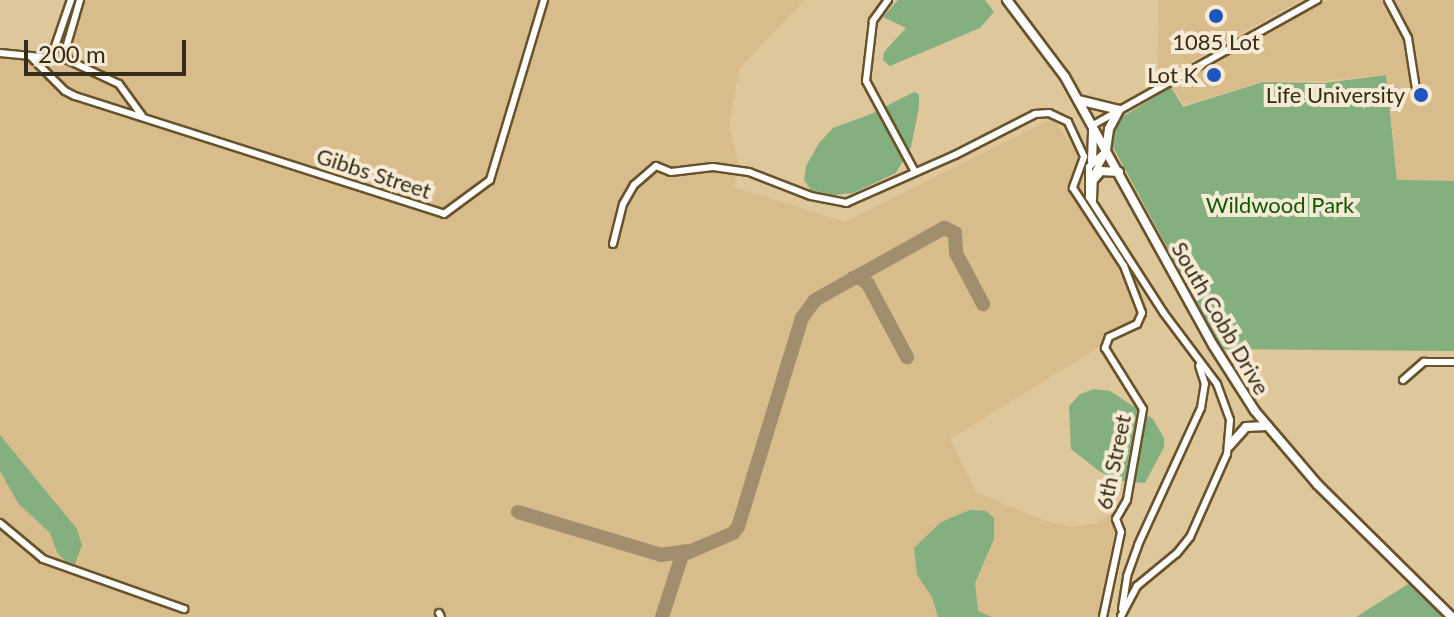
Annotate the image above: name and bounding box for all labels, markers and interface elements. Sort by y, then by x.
marker: 1085 Lot [1207,7,1225,25]
scale bar [28,24,190,74]
place label: 1085 Lot [1172,29,1260,55]
text: 200 m [38,39,106,68]
place label: Lot K [1147,62,1198,88]
marker: Lot K [1205,66,1223,84]
place label: Life University [1266,82,1405,108]
marker: Life University [1412,86,1430,104]
street label: Gibbs Street [313,142,435,204]
park label: Wildwood Park [1206,192,1354,218]
street label: South Cobb Drive [1167,237,1275,399]
street label: 6th Street [1090,412,1136,512]

